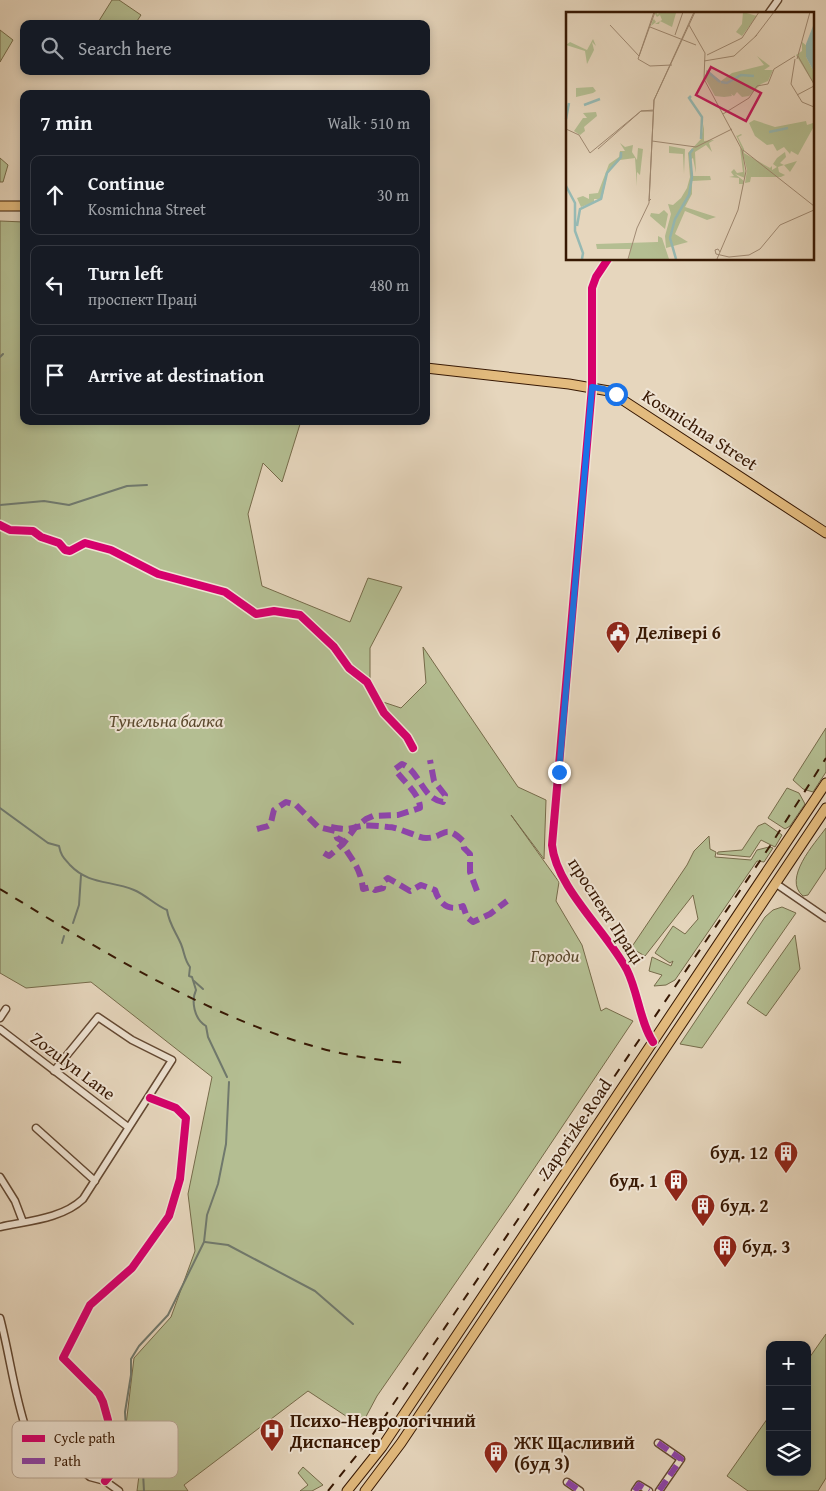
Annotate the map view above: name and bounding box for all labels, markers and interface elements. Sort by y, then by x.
inset map [566,12,814,260]
search box [20,20,430,75]
icon: search [38,34,66,62]
text: Search here [78,34,172,62]
text: 7 min [40,107,92,138]
text: Walk · 510 m [327,111,410,135]
text: Continue [88,169,165,197]
icon: ahead [41,181,69,209]
text: 30 m [377,183,409,207]
text: Kosmichna Street [88,197,206,221]
text: Turn left [88,259,163,287]
icon: left [41,271,69,299]
text: 480 m [369,273,409,297]
text: проспект Праці [88,287,197,311]
icon: arrive [41,361,69,389]
text: Arrive at destination [88,361,264,389]
street label: Kosmichna Street [637,382,764,477]
route start [605,383,628,406]
place label: Делівері 6 [635,619,721,646]
public building icon: Делівері 6 [605,620,631,654]
park label: Тунельна балка [109,707,224,734]
route end [548,761,571,784]
street label: проспект Праці [562,852,651,970]
park label: Городи [529,942,580,969]
street label: Zozulyn Lane [25,1025,121,1107]
street label: Zaporizke Road [531,1073,618,1184]
place label: буд. 12 [710,1139,768,1166]
building icon: буд. 12 [773,1140,799,1174]
place label: буд. 1 [609,1167,658,1194]
building icon: буд. 1 [663,1168,689,1202]
place label: буд. 2 [720,1192,769,1219]
building icon: буд. 2 [690,1193,716,1227]
place label: буд. 3 [742,1233,791,1260]
building icon: буд. 3 [712,1234,738,1268]
map controls [766,1341,811,1476]
button: + [766,1341,811,1386]
button: − [766,1386,811,1431]
place label: Психо-Неврологічний Диспансер [289,1407,476,1455]
hospital icon: Психо-Неврологічний Диспансер [259,1418,285,1452]
legend [12,1421,178,1478]
text: Cycle path [54,1428,115,1448]
place label: ЖК Щасливий (буд 3) [513,1429,635,1477]
button: layers [766,1431,811,1476]
building icon: ЖК Щасливий (буд 3) [483,1440,509,1474]
text: Path [54,1451,81,1471]

